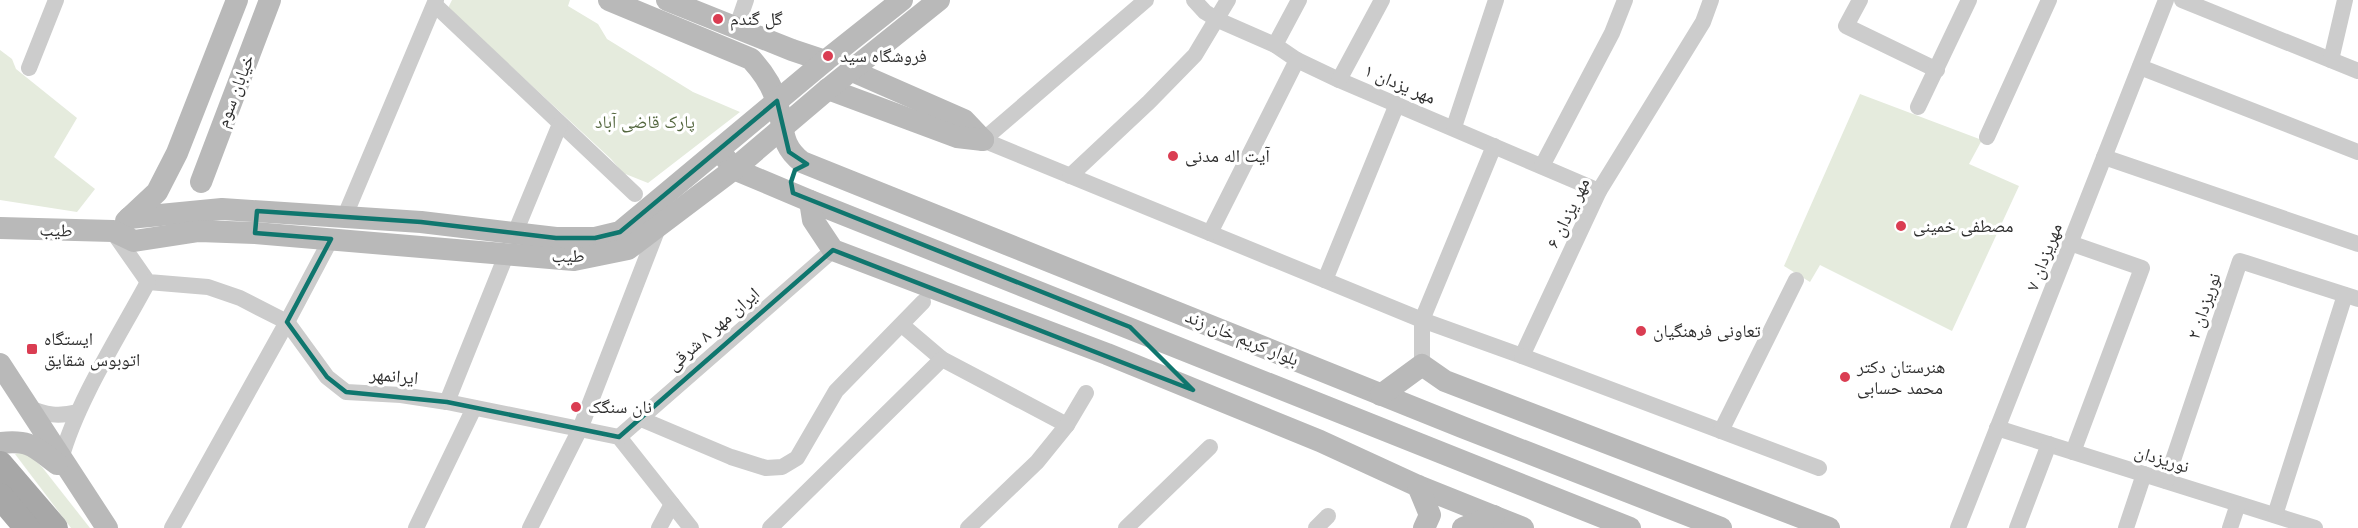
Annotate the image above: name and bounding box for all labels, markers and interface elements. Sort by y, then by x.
place label: گل گندم [730,7,783,31]
marker: گل گندم [711,12,725,26]
place label: فروشگاه سید [840,44,927,68]
marker: فروشگاه سید [821,49,835,63]
street label: خیابان سوم [210,51,260,131]
street label: مهر یزدان ۱ [1361,58,1439,110]
park label: پارک قاضی آباد [595,110,695,134]
place label: آیت اله مدنی [1185,144,1270,168]
marker: آیت اله مدنی [1166,149,1180,163]
street label: مهر یزدان ۶ [1541,174,1595,252]
place label: مصطفی خمینی [1913,214,2013,238]
street label: طیب [39,217,73,243]
marker: مصطفی خمینی [1894,219,1908,233]
street label: مهریزدان ۷ [2020,220,2068,294]
street label: طیب [551,244,585,268]
street label: نوریزدان ۲ [2181,270,2227,342]
street label: ایران مهر ٨ شرقی [661,282,765,376]
street label: بلوار کریم خان زند [1182,304,1302,372]
place label: تعاونی فرهنگیان [1653,319,1761,343]
marker: تعاونی فرهنگیان [1634,324,1648,338]
place label: ایستگاه اتوبوس شقایق [44,327,140,372]
marker: ایستگاه اتوبوس شقایق [25,342,39,356]
place label: هنرستان دکتر محمد حسابی [1856,355,1945,400]
street label: ایرانمهر [368,362,419,390]
marker: هنرستان دکتر محمد حسابی [1838,370,1852,384]
place label: نان سنگک [588,395,652,419]
marker: نان سنگک [569,400,583,414]
street label: نوریزدان [2132,439,2192,479]

